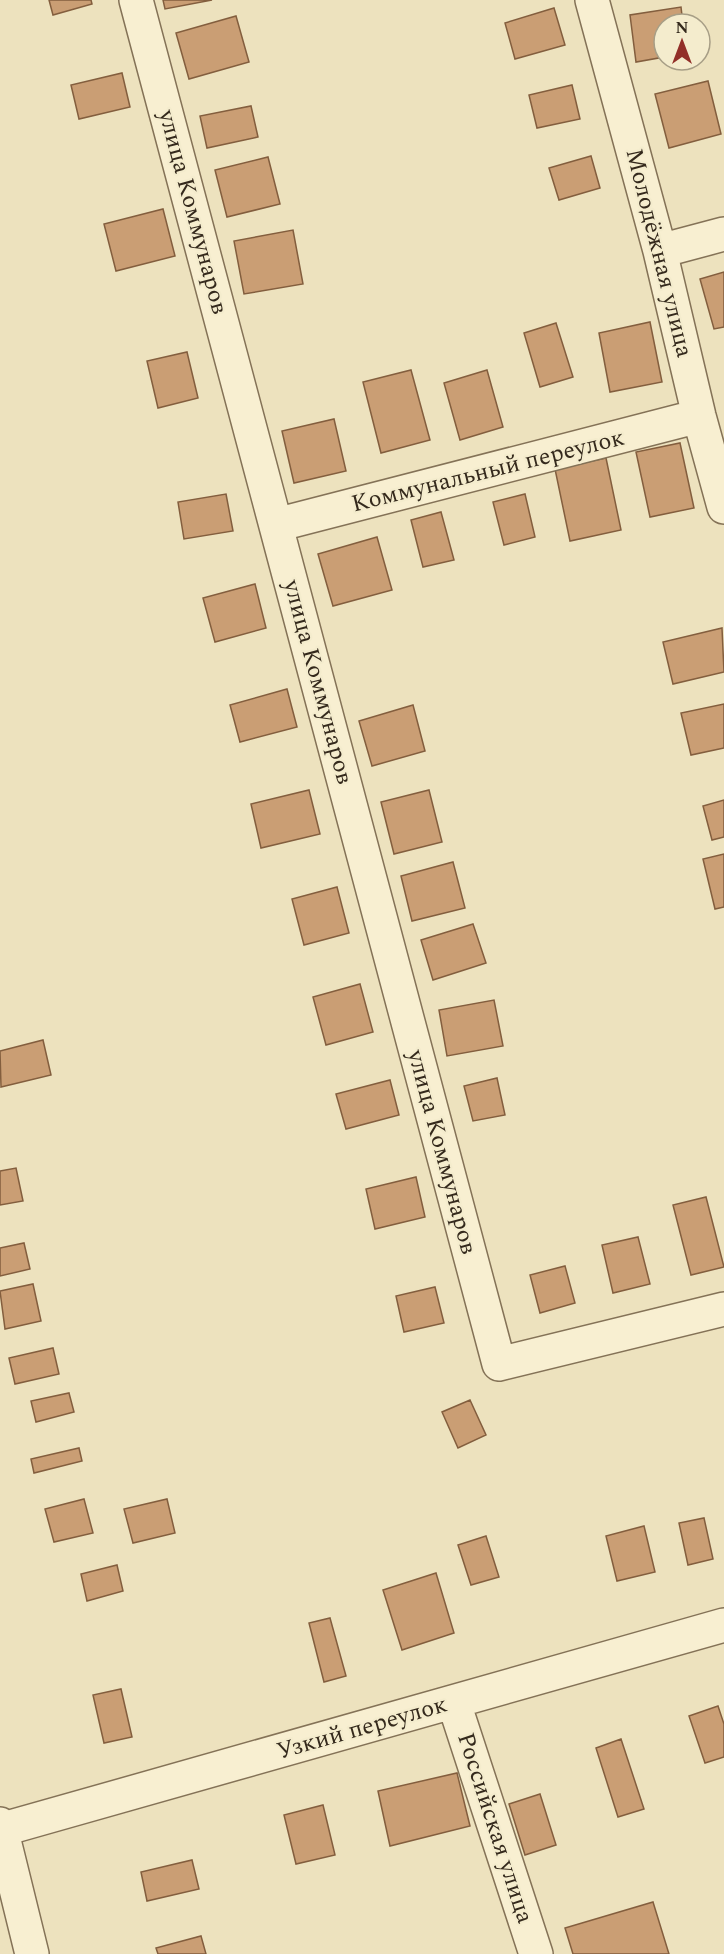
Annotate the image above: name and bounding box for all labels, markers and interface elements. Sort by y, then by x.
north arrow [652,12,712,72]
text: N [675,16,689,40]
street label: улица Коммунаров [148,105,238,318]
street label: Молодёжная улица [616,145,702,362]
street label: Коммунальный переулок [348,420,628,522]
street label: улица Коммунаров [273,575,363,788]
street label: улица Коммунаров [397,1045,487,1258]
street label: Узкий переулок [273,1686,451,1770]
street label: Российская улица [447,1728,543,1928]

